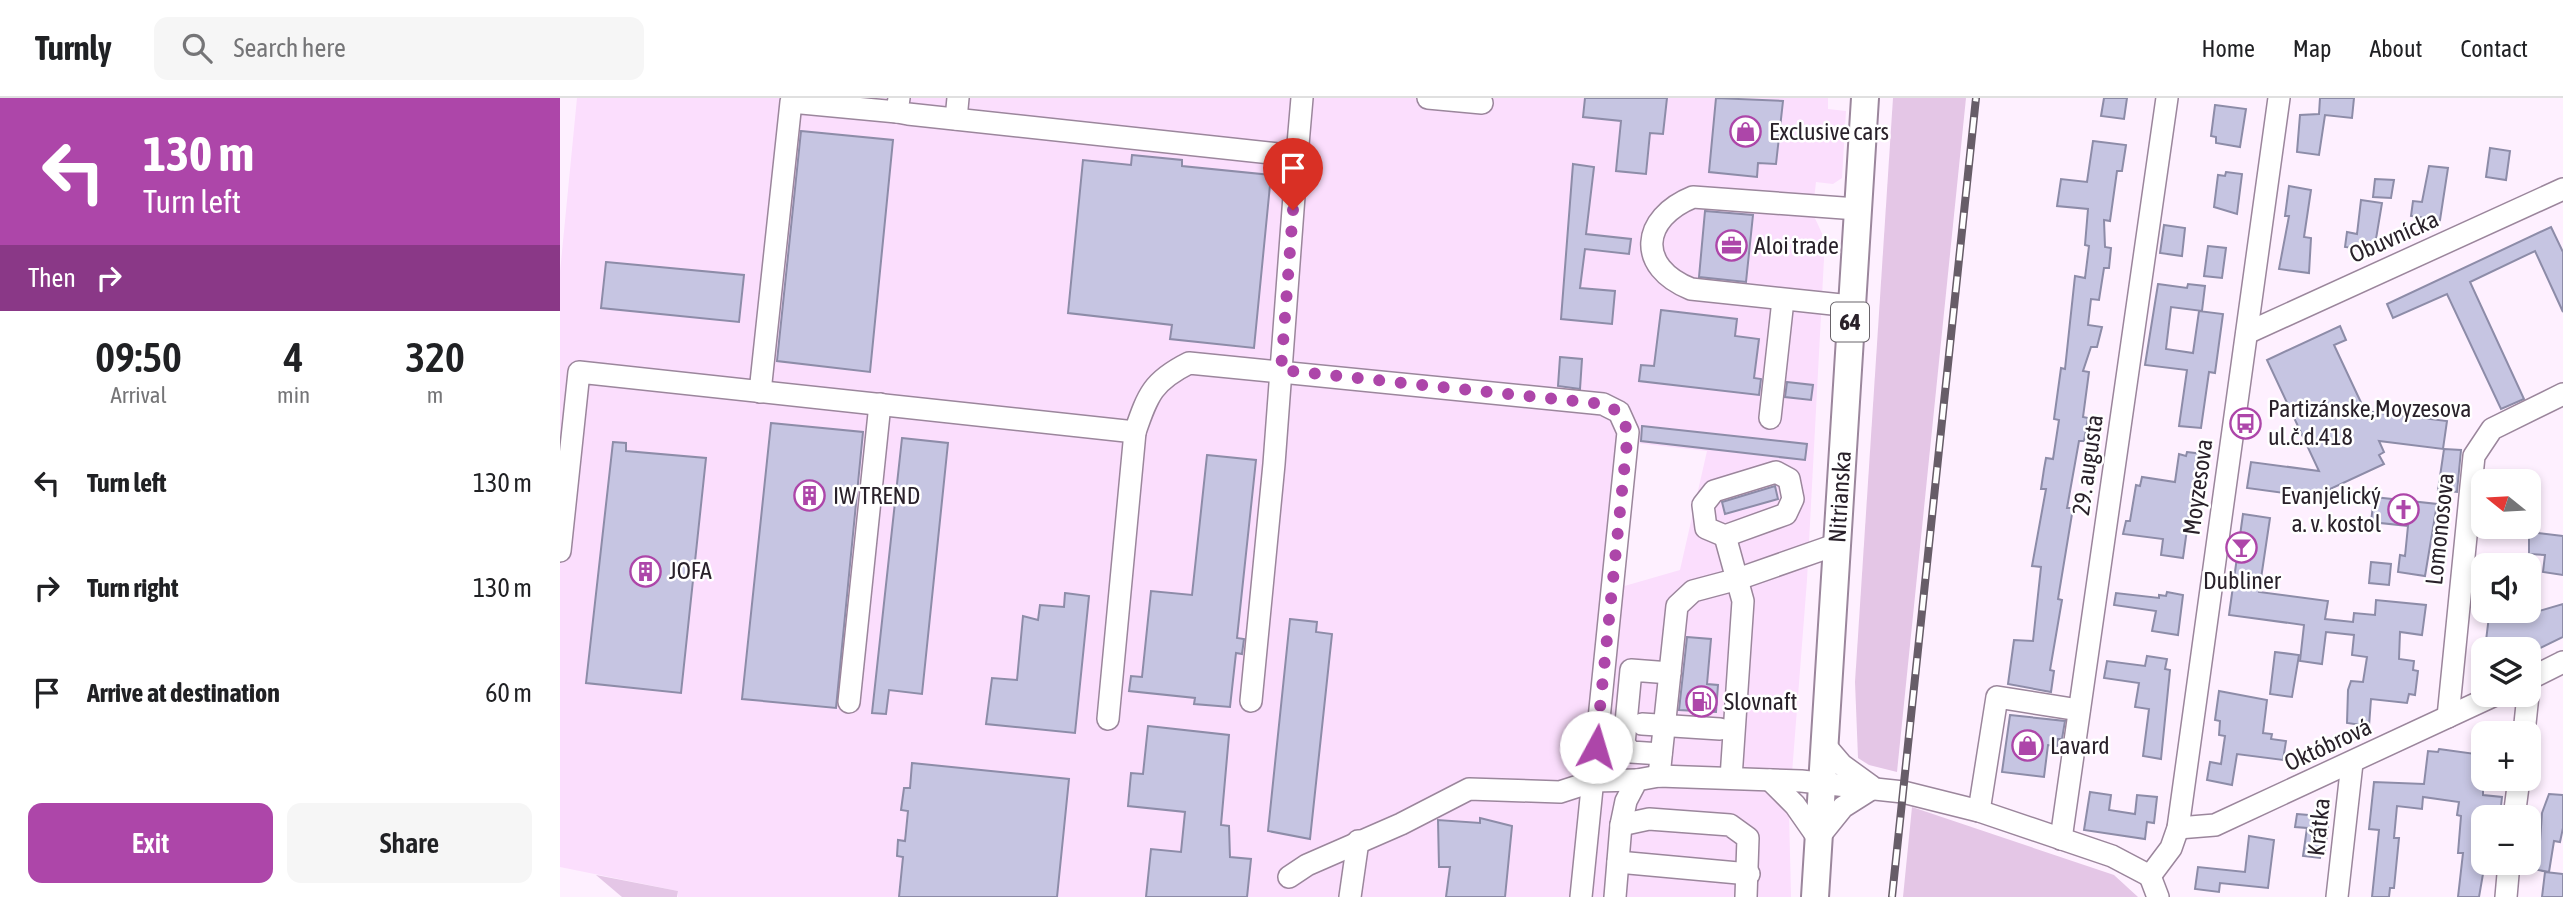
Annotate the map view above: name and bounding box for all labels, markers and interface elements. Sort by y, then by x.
search box [154,17,644,80]
text: Turnly [35,29,112,67]
icon: search [178,29,216,67]
text: Search here [234,33,346,63]
text: Home [2201,35,2255,62]
text: Map [2293,35,2331,62]
text: About [2369,35,2422,62]
text: Contact [2460,35,2528,62]
shop icon: Exclusive cars [1729,115,1763,149]
place label: Exclusive cars [1769,118,1889,145]
text: 130 m [143,125,254,181]
icon: left [28,126,119,217]
pin [1263,138,1323,210]
icon: arrive [1274,149,1312,187]
text: Turn left [143,183,241,220]
street label: Obuvnícka [2345,205,2443,268]
office icon: Aloi trade [1714,229,1748,263]
place label: Aloi trade [1754,232,1839,259]
icon: right [90,259,128,297]
text: Then [28,263,76,293]
road number: 64 [1831,302,1869,342]
text: 09:50 [95,333,182,381]
text: 4 [284,333,303,381]
text: 320 [405,333,465,381]
text: Arrival [110,382,167,408]
text: min [277,382,310,408]
text: m [427,382,443,408]
place label: Partizánske,Moyzesova ul.č.d.418 [2268,395,2472,450]
bus stop icon: Partizánske,Moyzesova ul.č.d.418 [2228,406,2262,440]
street label: 29. augusta [2067,413,2108,517]
street label: Moyzesova [2177,437,2218,537]
street label: Nitrianska [1823,450,1856,544]
icon: left [28,464,66,502]
text: Turn left [87,468,167,498]
text: 130 m [473,468,532,498]
north arrow [2471,469,2541,539]
map controls [2471,469,2541,875]
street label: Lomonosova [2420,472,2459,586]
building icon: IW TREND [793,479,827,513]
place label: IW TREND [833,482,920,509]
place label: Evanjelický a. v. kostol [2281,482,2382,537]
church icon: Evanjelický a. v. kostol [2387,493,2421,527]
bar icon: Dubliner [2225,530,2259,564]
button: sound [2471,553,2541,623]
building icon: JOFA [629,554,663,588]
place label: JOFA [669,557,712,584]
place label: Dubliner [2203,567,2282,594]
icon: right [28,569,66,607]
text: Turn right [87,573,178,603]
text: 130 m [473,573,532,603]
button: layers [2471,637,2541,707]
icon: arrive [28,674,66,712]
text: Arrive at destination [87,678,280,708]
text: 60 m [485,678,532,708]
fuel station icon: Slovnaft [1684,685,1718,719]
place label: Slovnaft [1724,688,1798,715]
position arrow [1559,710,1633,784]
street label: Októbrová [2280,713,2376,776]
button: + [2471,721,2541,791]
shop icon: Lavard [2010,729,2044,763]
place label: Lavard [2050,732,2110,759]
street label: Krátka [2302,797,2335,857]
button: Exit [28,803,273,883]
button: Share [287,803,532,883]
button: − [2471,805,2541,875]

